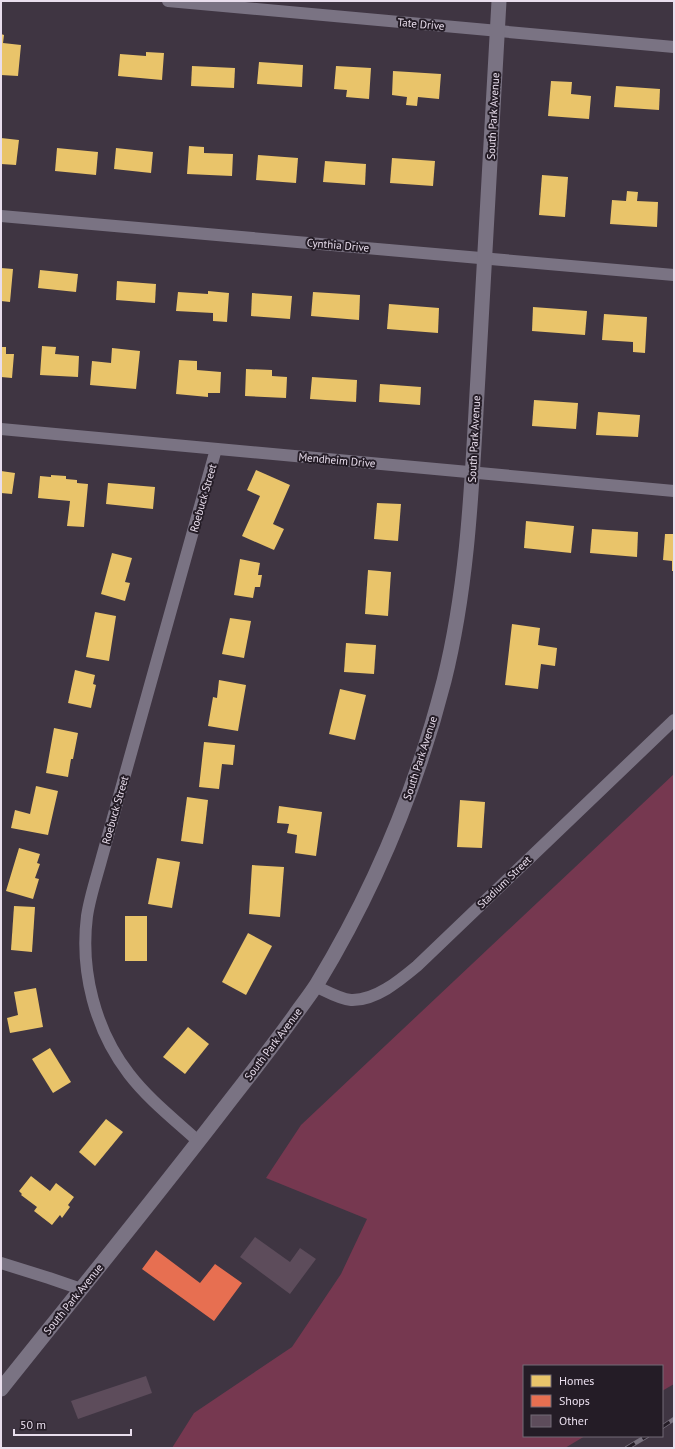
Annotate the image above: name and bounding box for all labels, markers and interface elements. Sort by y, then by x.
street label: Tate Drive [397,15,446,33]
street label: South Park Avenue [484,72,502,160]
street label: Cynthia Drive [306,235,370,255]
street label: South Park Avenue [465,395,483,483]
street label: Mendheim Drive [298,450,377,470]
street label: Roebuck Street [187,462,219,534]
street label: South Park Avenue [400,714,440,802]
street label: Roebuck Street [99,774,131,846]
street label: Stadium Street [474,853,534,911]
street label: South Park Avenue [241,1005,305,1083]
street label: South Park Avenue [40,1260,106,1337]
legend [523,1365,663,1437]
text: Homes [559,1373,594,1388]
text: Shops [559,1393,590,1408]
scale bar [14,1411,131,1437]
text: Other [559,1413,588,1428]
text: 50 m [20,1417,46,1432]

